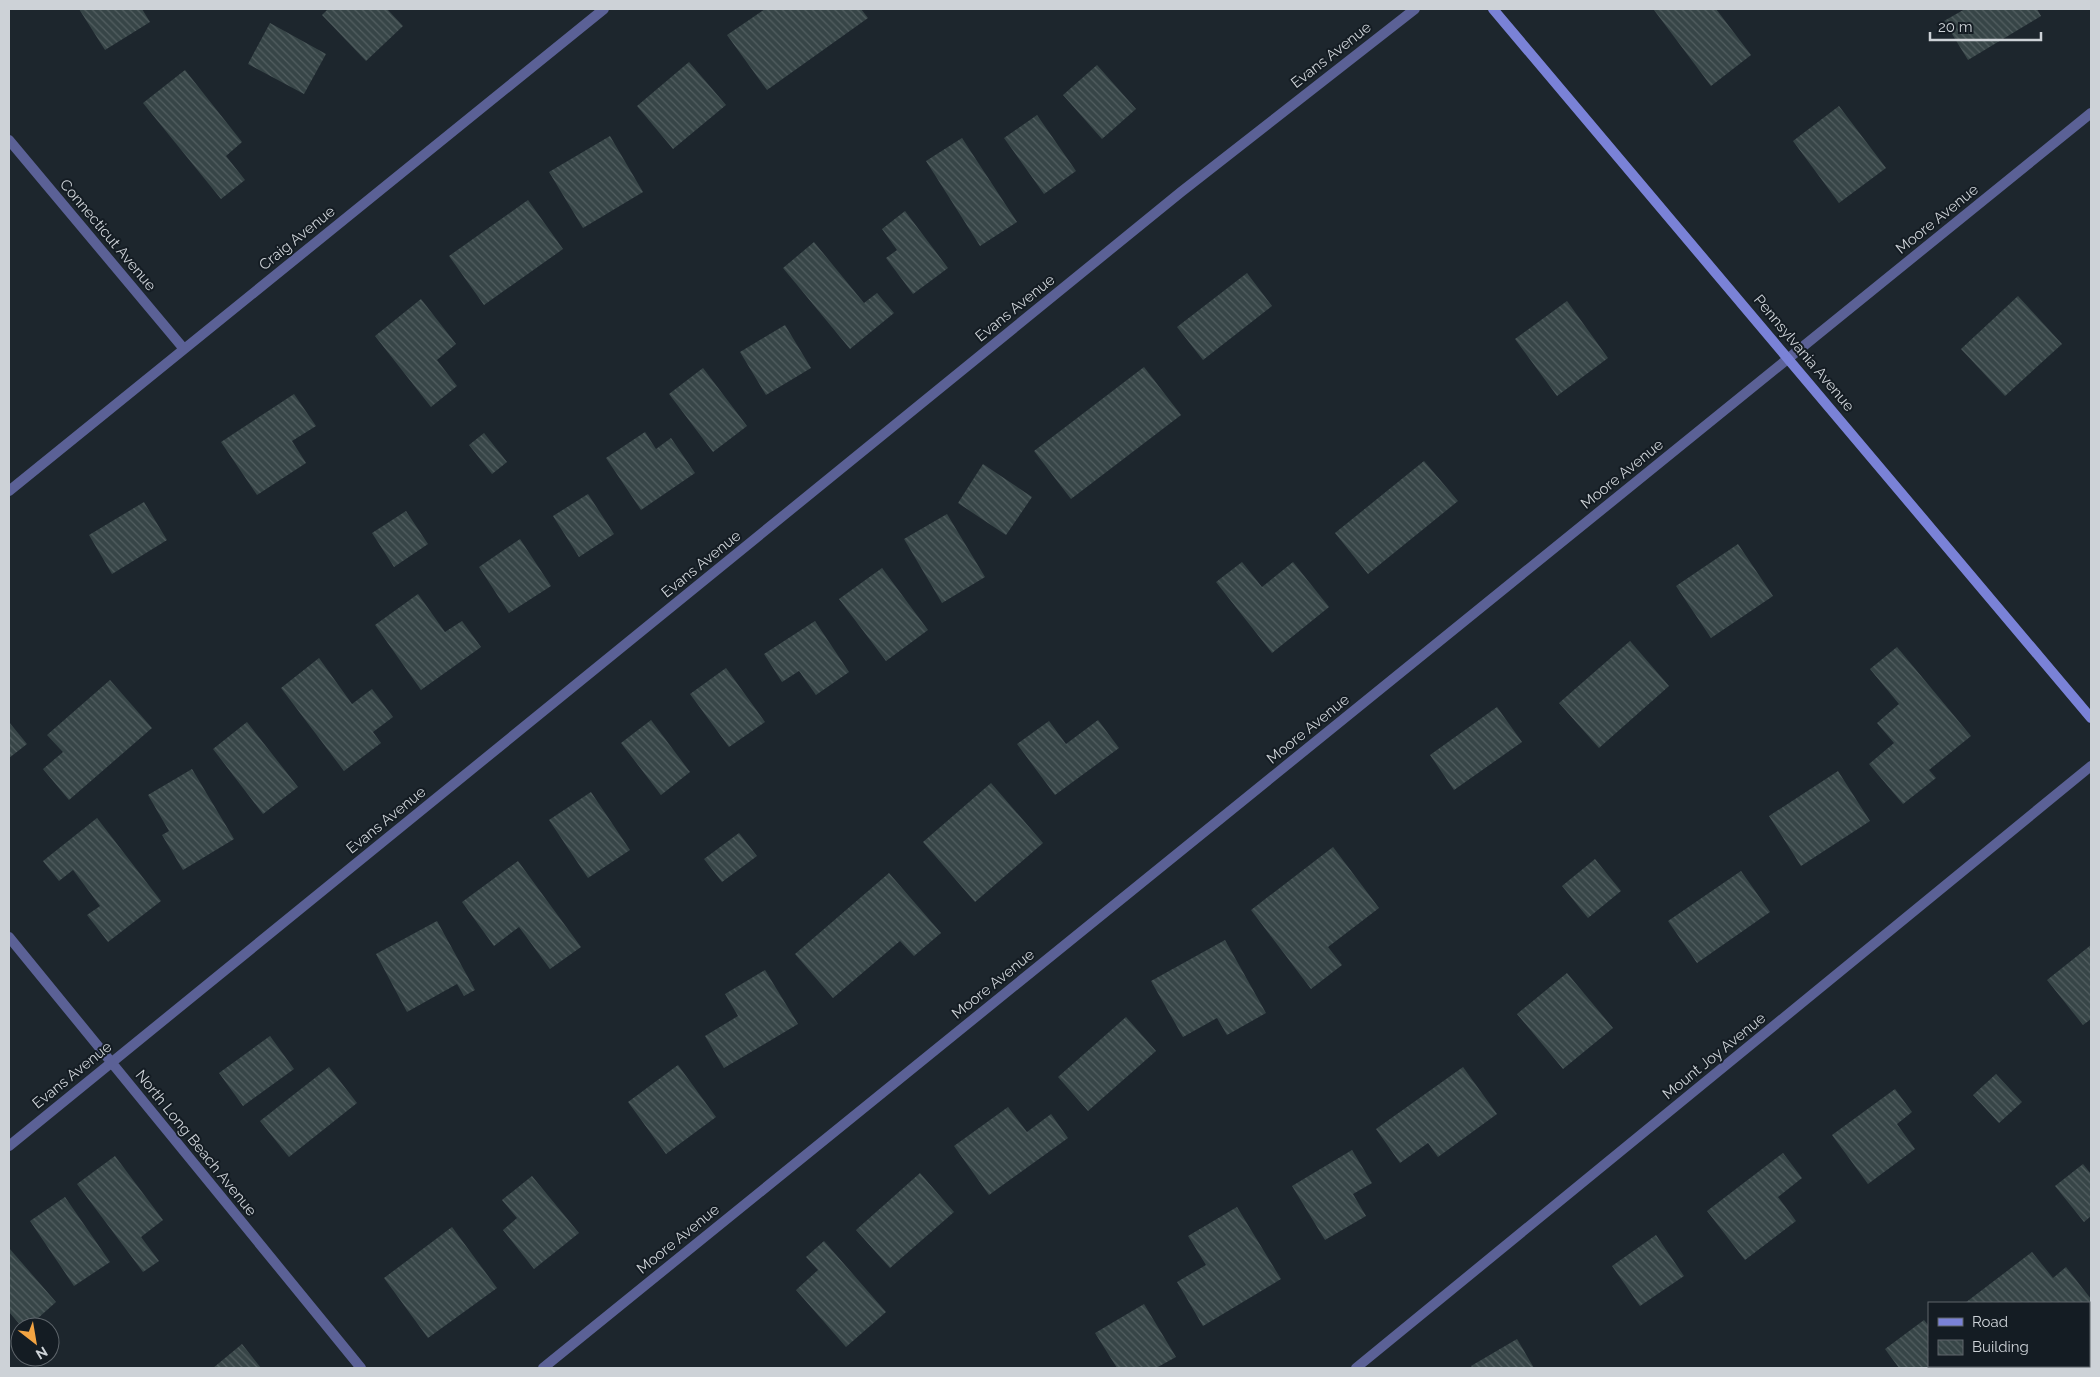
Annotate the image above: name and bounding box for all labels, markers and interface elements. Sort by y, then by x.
scale bar [1930,10,2041,42]
street label: Evans Avenue [1287,18,1375,92]
text: 20 m [1938,18,1973,36]
street label: Connecticut Avenue [56,176,160,295]
street label: Moore Avenue [1892,180,1982,258]
street label: Craig Avenue [255,202,339,274]
street label: Evans Avenue [972,270,1058,345]
street label: Pennsylvania Avenue [1750,291,1858,415]
street label: Moore Avenue [1577,435,1667,513]
street label: Evans Avenue [658,526,744,601]
street label: Moore Avenue [1263,690,1353,768]
street label: Evans Avenue [343,782,429,857]
street label: Moore Avenue [948,945,1038,1023]
street label: Mount Joy Avenue [1659,1009,1769,1103]
street label: Evans Avenue [29,1037,115,1112]
street label: North Long Beach Avenue [132,1066,261,1220]
street label: Moore Avenue [633,1200,723,1278]
legend [1928,1302,2090,1367]
text: Road [1972,1313,2008,1331]
north arrow [10,1317,60,1367]
text: Building [1972,1338,2029,1356]
text: N [33,1344,50,1363]

